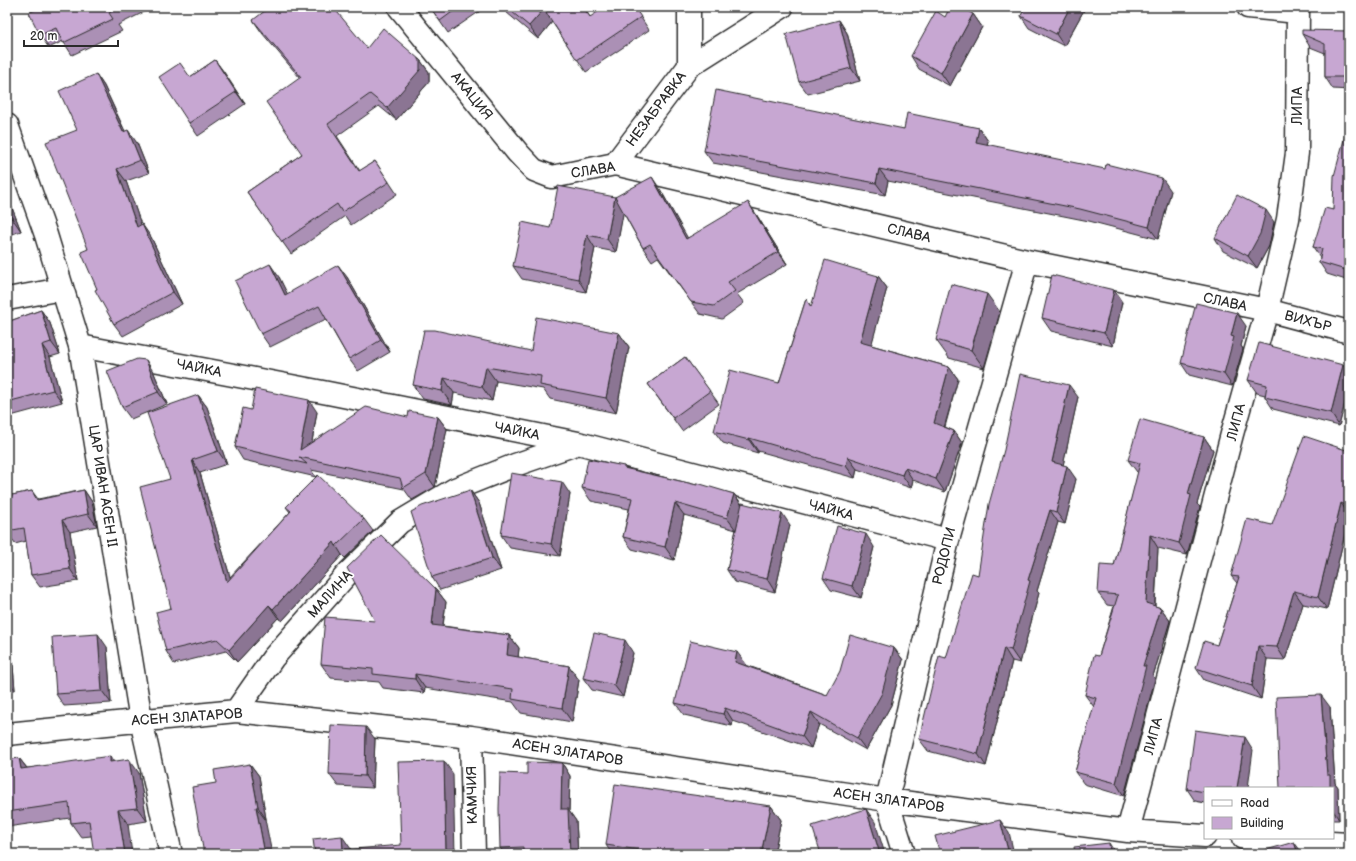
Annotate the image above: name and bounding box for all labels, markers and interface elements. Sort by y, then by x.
scale bar [24,22,118,48]
text: 20 m [30,29,57,44]
street label: АКАЦИЯ [447,68,497,123]
street label: НЕЗАБРАВКА [622,68,690,150]
street label: ЛИПА [1289,86,1306,126]
street label: СЛАВА [570,158,617,182]
street label: СЛАВА [886,220,933,246]
street label: СЛАВА [1202,289,1249,315]
street label: ВИХЪР [1283,307,1333,335]
street label: ЧАЙКА [175,355,224,381]
street label: ЛИПА [1223,401,1249,444]
street label: ЧАЙКА [493,418,542,444]
street label: ЦАР ИВАН АСЕН II [85,424,121,548]
street label: ЧАЙКА [807,496,856,524]
street label: РОДОПИ [929,525,959,587]
street label: МАЛИНА [304,566,356,621]
street label: АСЕН ЗЛАТАРОВ [130,705,243,729]
street label: ЛИПА [1140,715,1166,758]
street label: АСЕН ЗЛАТАРОВ [511,735,624,769]
street label: КАМЧИЯ [463,766,481,824]
street label: АСЕН ЗЛАТАРОВ [832,784,945,816]
legend [1204,787,1334,839]
text: Road [1240,796,1269,811]
text: Building [1240,816,1284,831]

